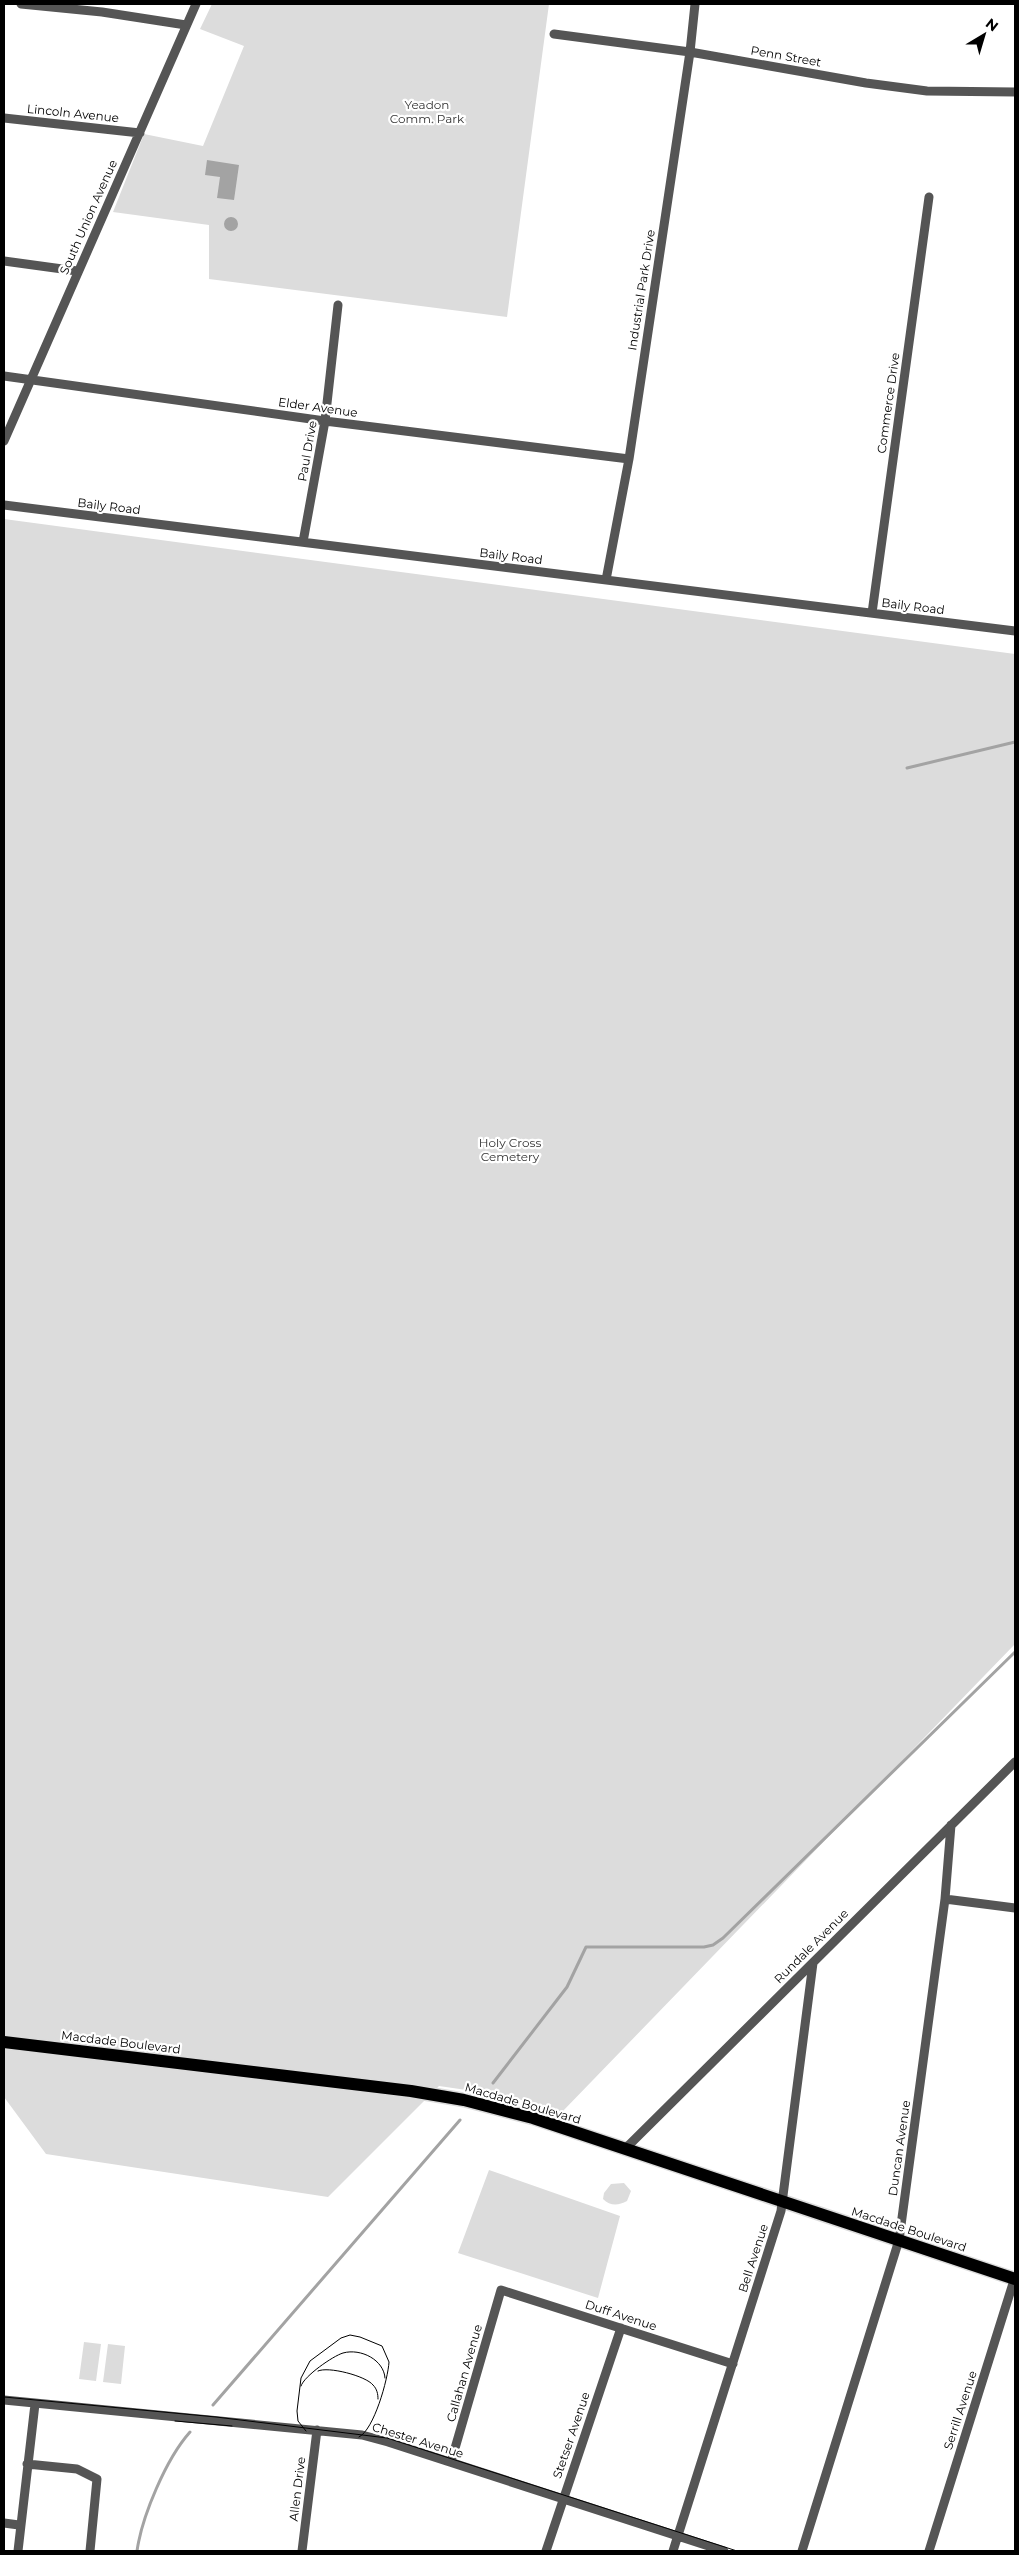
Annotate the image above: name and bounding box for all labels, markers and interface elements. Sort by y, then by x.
north arrow [959,10,1009,60]
text: N [982,14,1002,35]
street label: Penn Street [750,42,823,70]
park label: Yeadon Comm. Park [390,97,465,126]
street label: Lincoln Avenue [26,101,120,125]
street label: South Union Avenue [56,157,120,277]
street label: Industrial Park Drive [624,229,658,351]
street label: Commerce Drive [874,352,902,454]
street label: Elder Avenue [277,394,359,420]
street label: Paul Drive [294,419,320,483]
street label: Baily Road [77,495,141,517]
street label: Baily Road [479,545,543,567]
street label: Baily Road [881,595,945,617]
park label: Holy Cross Cemetery [479,1135,541,1164]
street label: Rundale Avenue [771,1906,851,1986]
street label: Macdade Boulevard [60,2027,182,2057]
street label: Macdade Boulevard [463,2079,583,2127]
street label: Duncan Avenue [885,2099,913,2197]
street label: Macdade Boulevard [850,2203,968,2255]
street label: Bell Avenue [735,2222,771,2294]
street label: Duff Avenue [583,2296,659,2334]
street label: Callahan Avenue [443,2322,485,2424]
street label: Serrill Avenue [940,2369,980,2451]
street label: Stetser Avenue [549,2390,593,2480]
street label: Chester Avenue [370,2419,466,2461]
street label: Allen Drive [286,2456,308,2522]

